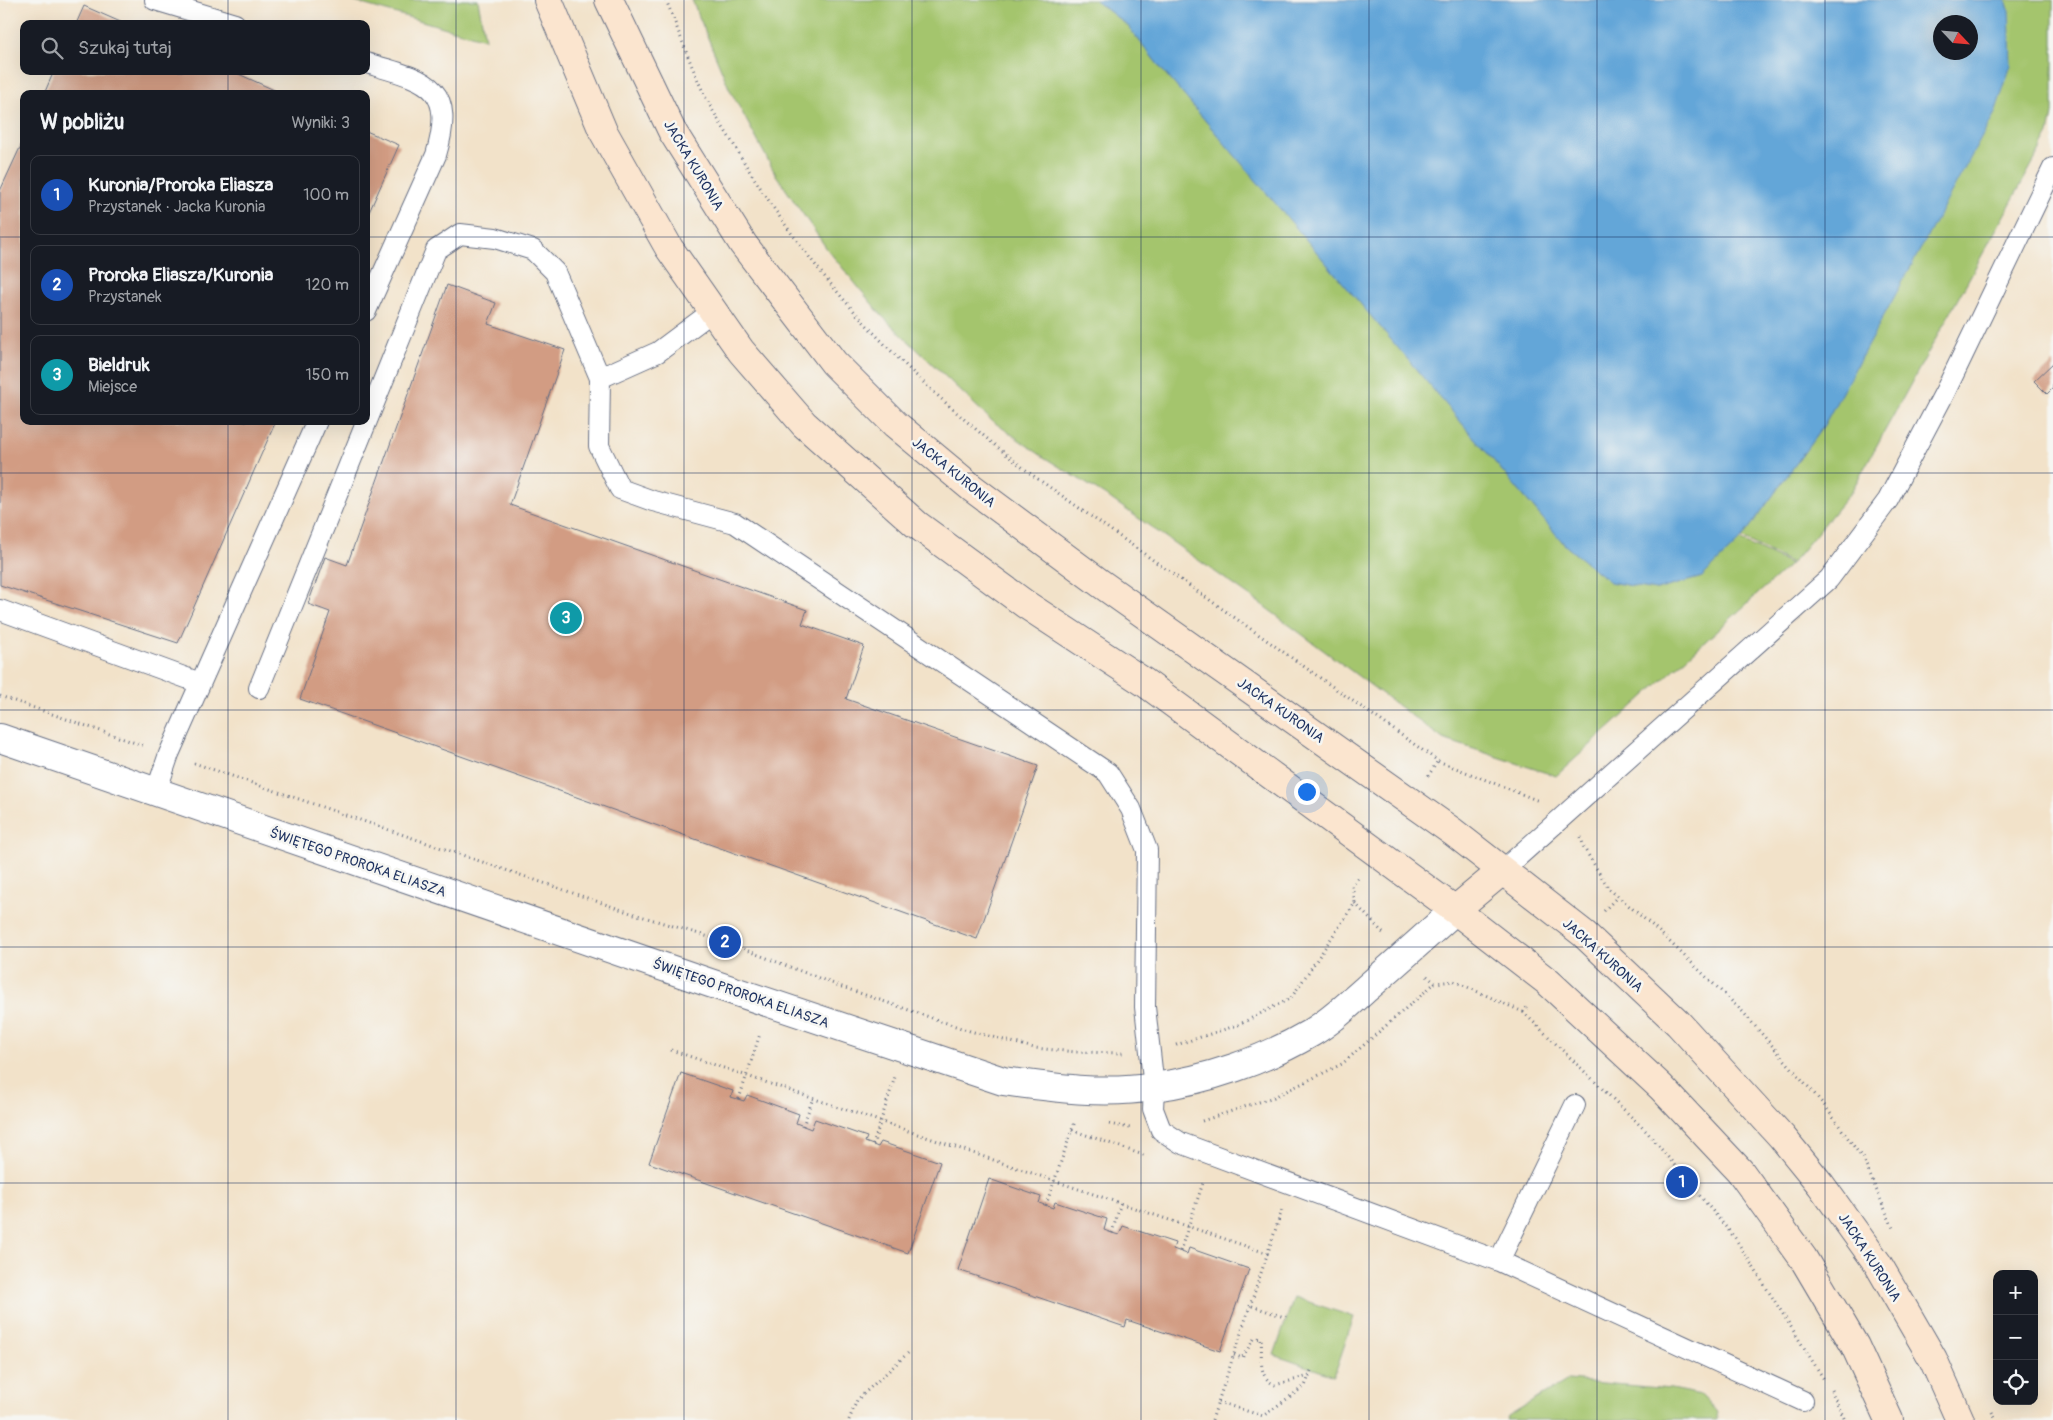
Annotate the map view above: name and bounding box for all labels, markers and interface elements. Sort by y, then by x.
north arrow [1933,15,1978,60]
search box [20,20,370,75]
icon: search [38,34,66,62]
text: Szukaj tutaj [78,36,172,60]
text: W pobliżu [40,109,124,136]
text: Wyniki: 3 [291,113,350,133]
street label: JACKA KURONIA [660,117,727,213]
text: Kuronia/Proroka Eliasza [88,173,273,197]
text: 1 [54,185,60,205]
text: 100 m [303,185,349,205]
text: Przystanek · Jacka Kuronia [88,197,265,217]
text: Proroka Eliasza/Kuronia [88,263,273,287]
text: 2 [53,275,61,295]
text: 120 m [305,275,349,295]
text: Przystanek [88,287,162,307]
text: Bieldruk [88,353,150,377]
text: 3 [53,365,61,385]
text: 150 m [305,365,349,385]
text: Miejsce [88,377,137,397]
street label: JACKA KURONIA [909,434,999,511]
pin: 3 [550,599,582,637]
street label: JACKA KURONIA [1234,674,1327,747]
your location [1294,779,1320,805]
street label: ŚWIĘTEGO PROROKA ELIASZA [267,823,449,901]
street label: JACKA KURONIA [1559,915,1646,996]
pin: 2 [709,923,741,961]
street label: ŚWIĘTEGO PROROKA ELIASZA [650,954,832,1032]
pin: 1 [1666,1163,1698,1201]
street label: JACKA KURONIA [1835,1210,1905,1305]
map controls [1993,1270,2038,1405]
button: + [1993,1270,2038,1315]
button: − [1993,1315,2038,1360]
button: locate [1993,1360,2038,1405]

